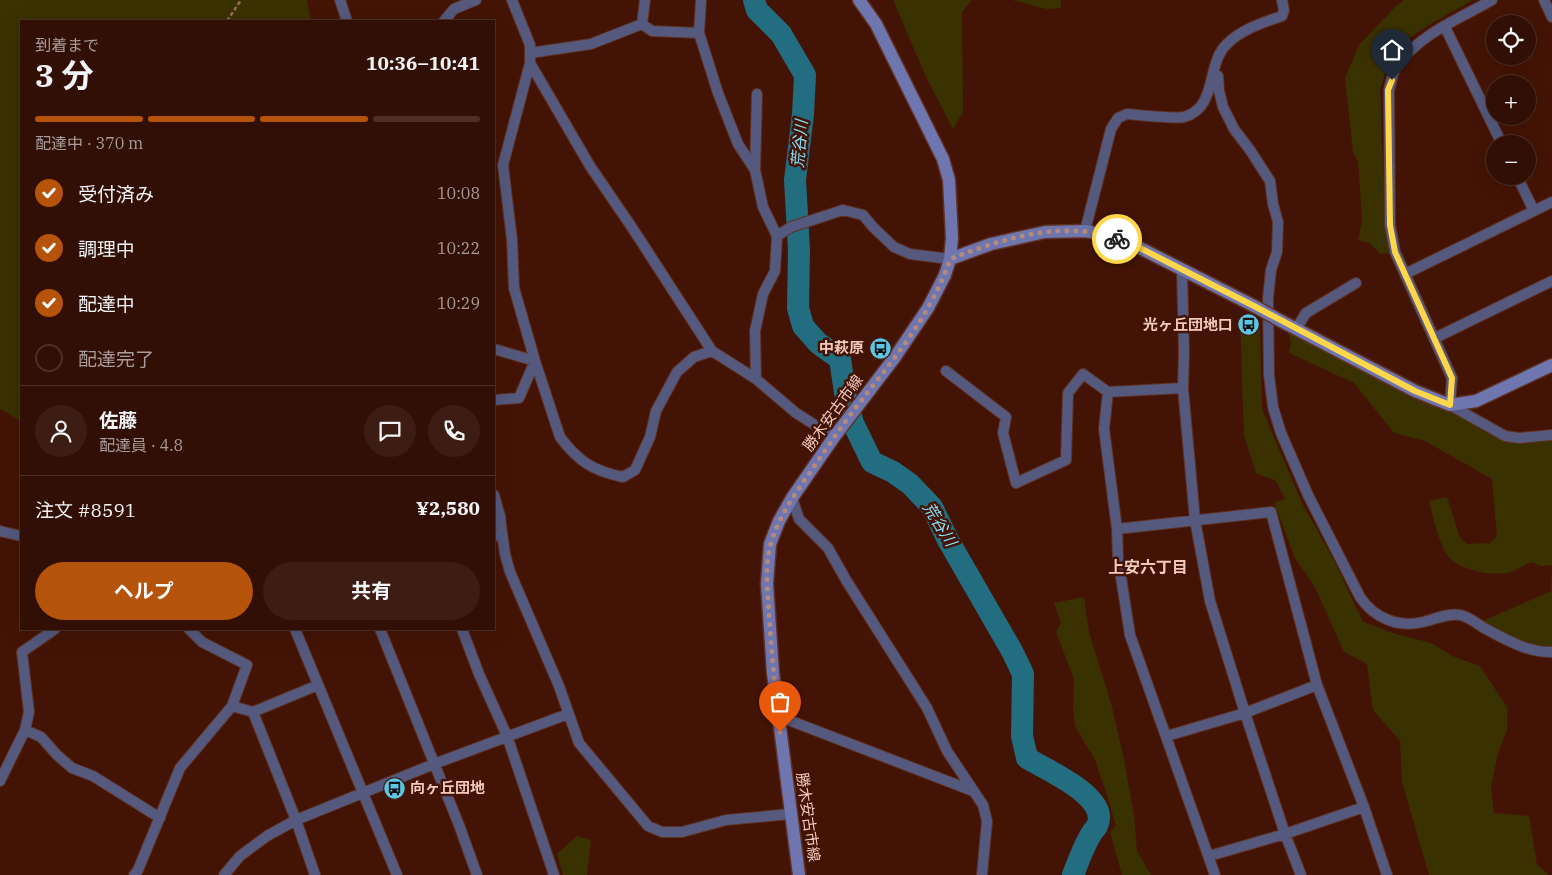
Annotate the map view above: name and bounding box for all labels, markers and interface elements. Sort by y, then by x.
map controls [1486,15,1536,185]
button: locate [1486,15,1536,65]
pin [1371,29,1413,80]
text: 到着まで [35,35,99,55]
icon: home [1378,36,1406,64]
text: 10:36–10:41 [366,51,480,75]
text: 3 分 [35,54,94,96]
button: + [1486,75,1536,125]
water label: 荒谷川 [787,117,811,169]
text: 配達中 · 370 m [35,133,143,153]
button: − [1486,135,1536,185]
icon: check [35,179,63,207]
text: 受付済み [78,182,154,206]
text: 10:08 [437,183,480,203]
courier [1092,214,1142,264]
icon: bike [1103,225,1131,253]
icon: check [35,234,63,262]
text: 調理中 [78,237,135,261]
text: 10:22 [437,238,480,258]
icon: check [35,289,63,317]
text: 配達中 [78,292,135,316]
text: 10:29 [437,293,480,313]
bus stop icon: 光ヶ丘団地口 [1237,313,1261,337]
place label: 光ヶ丘団地口 [1143,315,1233,334]
bus stop icon: 中萩原 [868,336,892,360]
place label: 中萩原 [819,338,864,357]
text: 配達完了 [78,347,154,371]
street label: 勝木安古市線 [798,371,867,455]
button: person [35,405,87,457]
button: chat [364,405,416,457]
button: phone [428,405,480,457]
text: 佐藤 [99,408,137,432]
text: 配達員 · 4.8 [99,435,183,455]
text: ¥2,580 [416,496,480,520]
text: 注文 #8591 [35,498,136,522]
water label: 荒谷川 [919,498,962,551]
district label: 上安六丁目 [1108,557,1188,577]
button: ヘルプ [35,562,253,620]
button: 共有 [263,562,480,620]
pin [759,681,801,732]
icon: bag [766,688,794,716]
street label: 勝木安古市線 [793,771,824,863]
bus stop icon: 向ヶ丘団地 [382,776,406,800]
place label: 向ヶ丘団地 [410,778,485,797]

